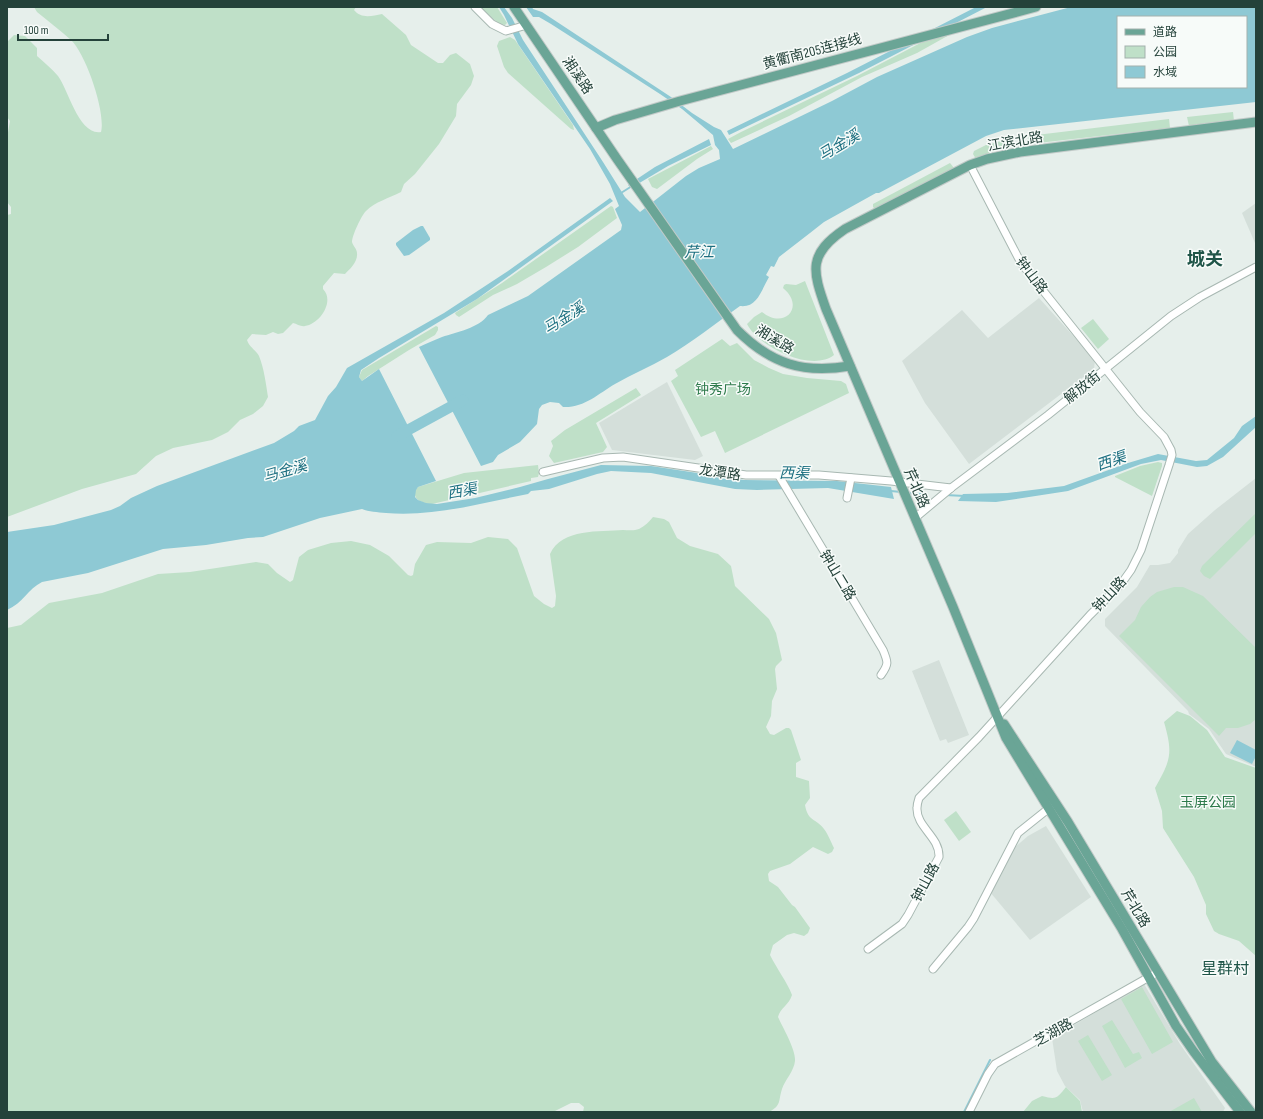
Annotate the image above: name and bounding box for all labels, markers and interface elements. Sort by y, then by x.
scale bar [18,16,108,42]
legend [1117,16,1247,88]
text: 100 m [24,23,49,38]
text: 道路 [1153,25,1177,40]
street label: 黄衢南205连接线 [761,30,863,73]
text: 公园 [1153,45,1177,60]
street label: 湘溪路 [559,53,596,97]
text: 水域 [1153,65,1177,80]
water label: 马金溪 [815,125,865,165]
street label: 江滨北路 [986,128,1044,155]
water label: 芹江 [684,243,716,262]
district label: 城关 [1187,249,1223,270]
street label: 钟山路 [1012,253,1051,297]
water label: 马金溪 [540,297,590,338]
street label: 湘溪路 [752,321,797,358]
street label: 解放街 [1061,368,1104,407]
park label: 钟秀广场 [695,381,751,398]
water label: 西渠 [1094,447,1130,475]
water label: 马金溪 [261,456,311,487]
street label: 龙潭路 [698,461,742,484]
water label: 西渠 [779,464,811,483]
street label: 芹北路 [900,466,933,511]
water label: 西渠 [446,479,480,503]
street label: 钟山二路 [816,547,859,604]
street label: 钟山路 [1089,573,1130,615]
park label: 玉屏公园 [1180,794,1236,811]
street label: 钟山路 [908,860,943,905]
street label: 芹北路 [1117,886,1154,931]
district label: 星群村 [1201,960,1249,979]
street label: 芝湖路 [1031,1015,1076,1050]

